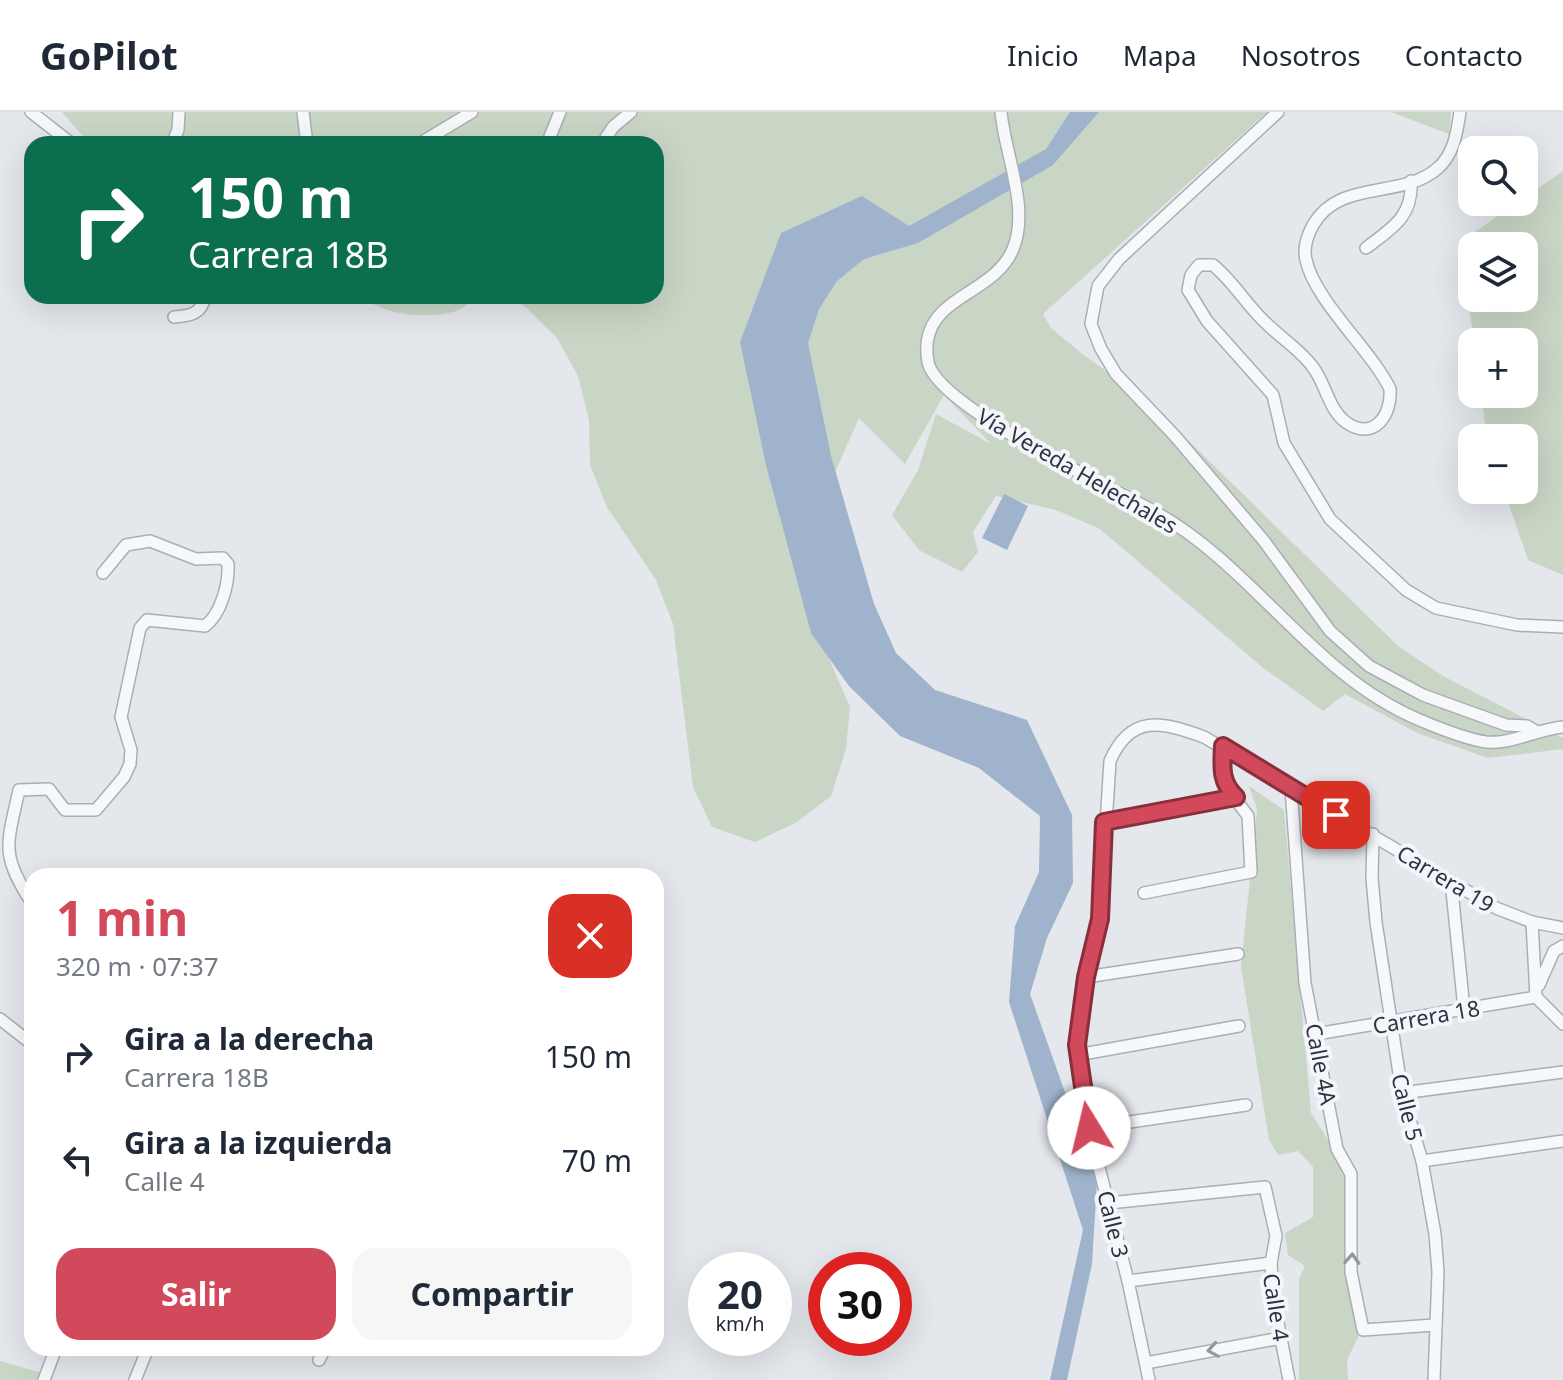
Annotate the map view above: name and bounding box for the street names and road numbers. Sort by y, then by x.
street label: Vía Vereda Helechales [972,400,1184,540]
street label: Carrera 19 [1392,837,1500,919]
street label: Carrera 18 [1370,992,1482,1040]
street label: Calle 4A [1299,1021,1345,1108]
street label: Calle 5 [1385,1070,1431,1144]
street label: Calle 3 [1091,1187,1137,1261]
street label: Calle 4 [1257,1271,1297,1343]

